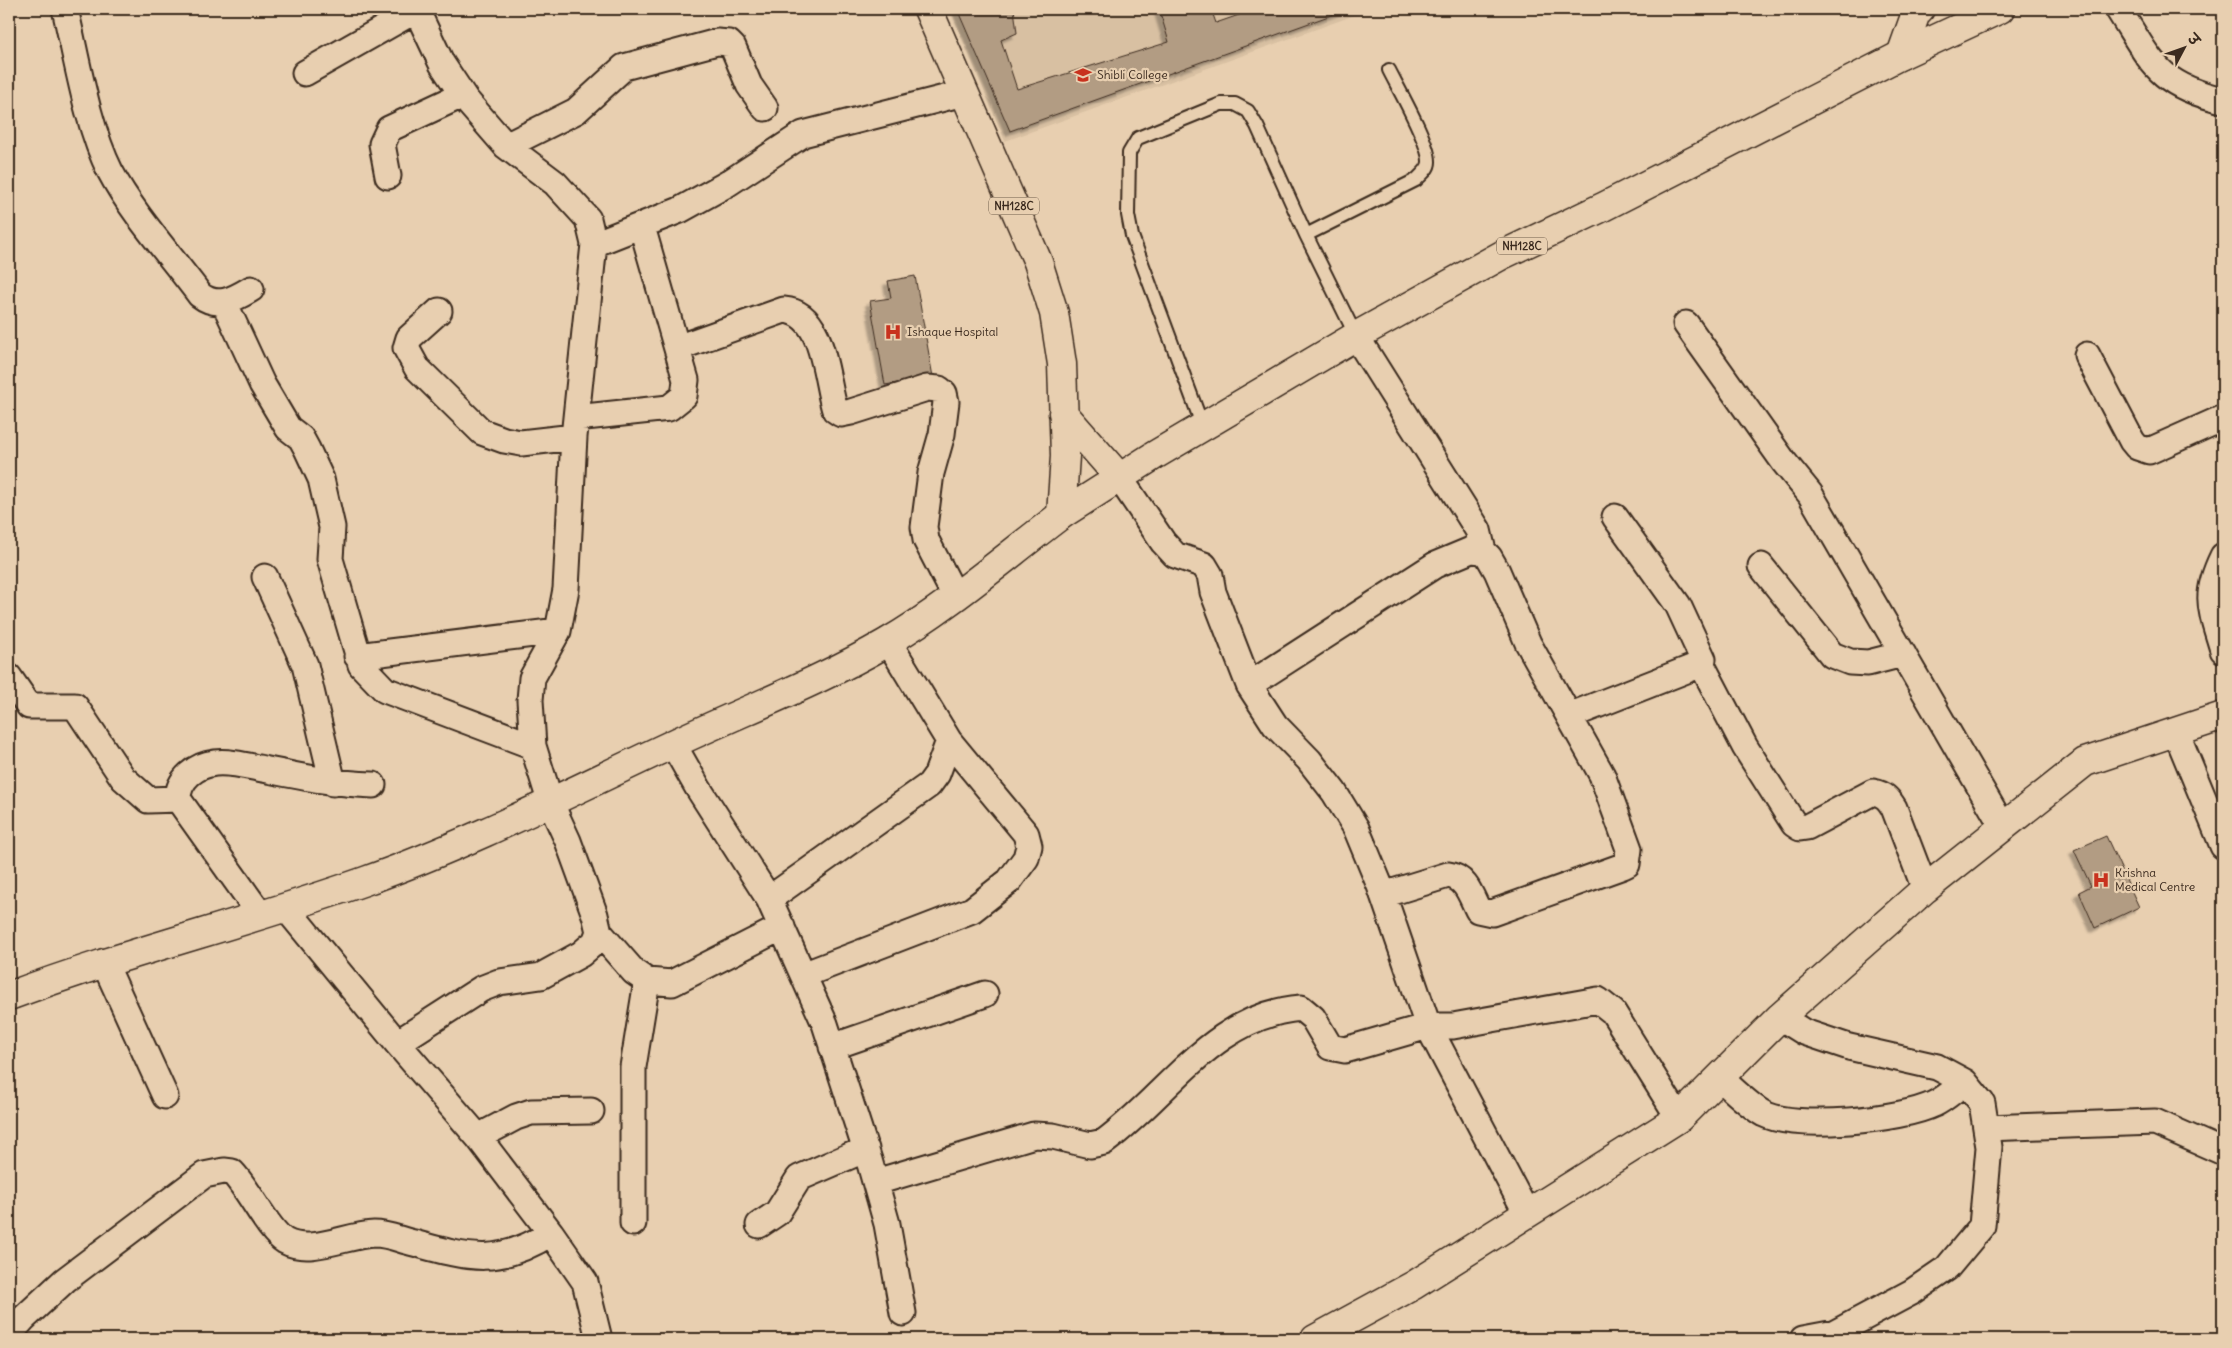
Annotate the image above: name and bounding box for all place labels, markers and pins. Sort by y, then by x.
school or university icon: Shibli College [1073,65,1093,85]
place label: Shibli College [1097,67,1168,82]
hospital icon: Ishaque Hospital [883,322,903,342]
place label: Ishaque Hospital [907,324,998,339]
place label: Krishna Medical Centre [2115,865,2195,894]
hospital icon: Krishna Medical Centre [2091,870,2111,890]

